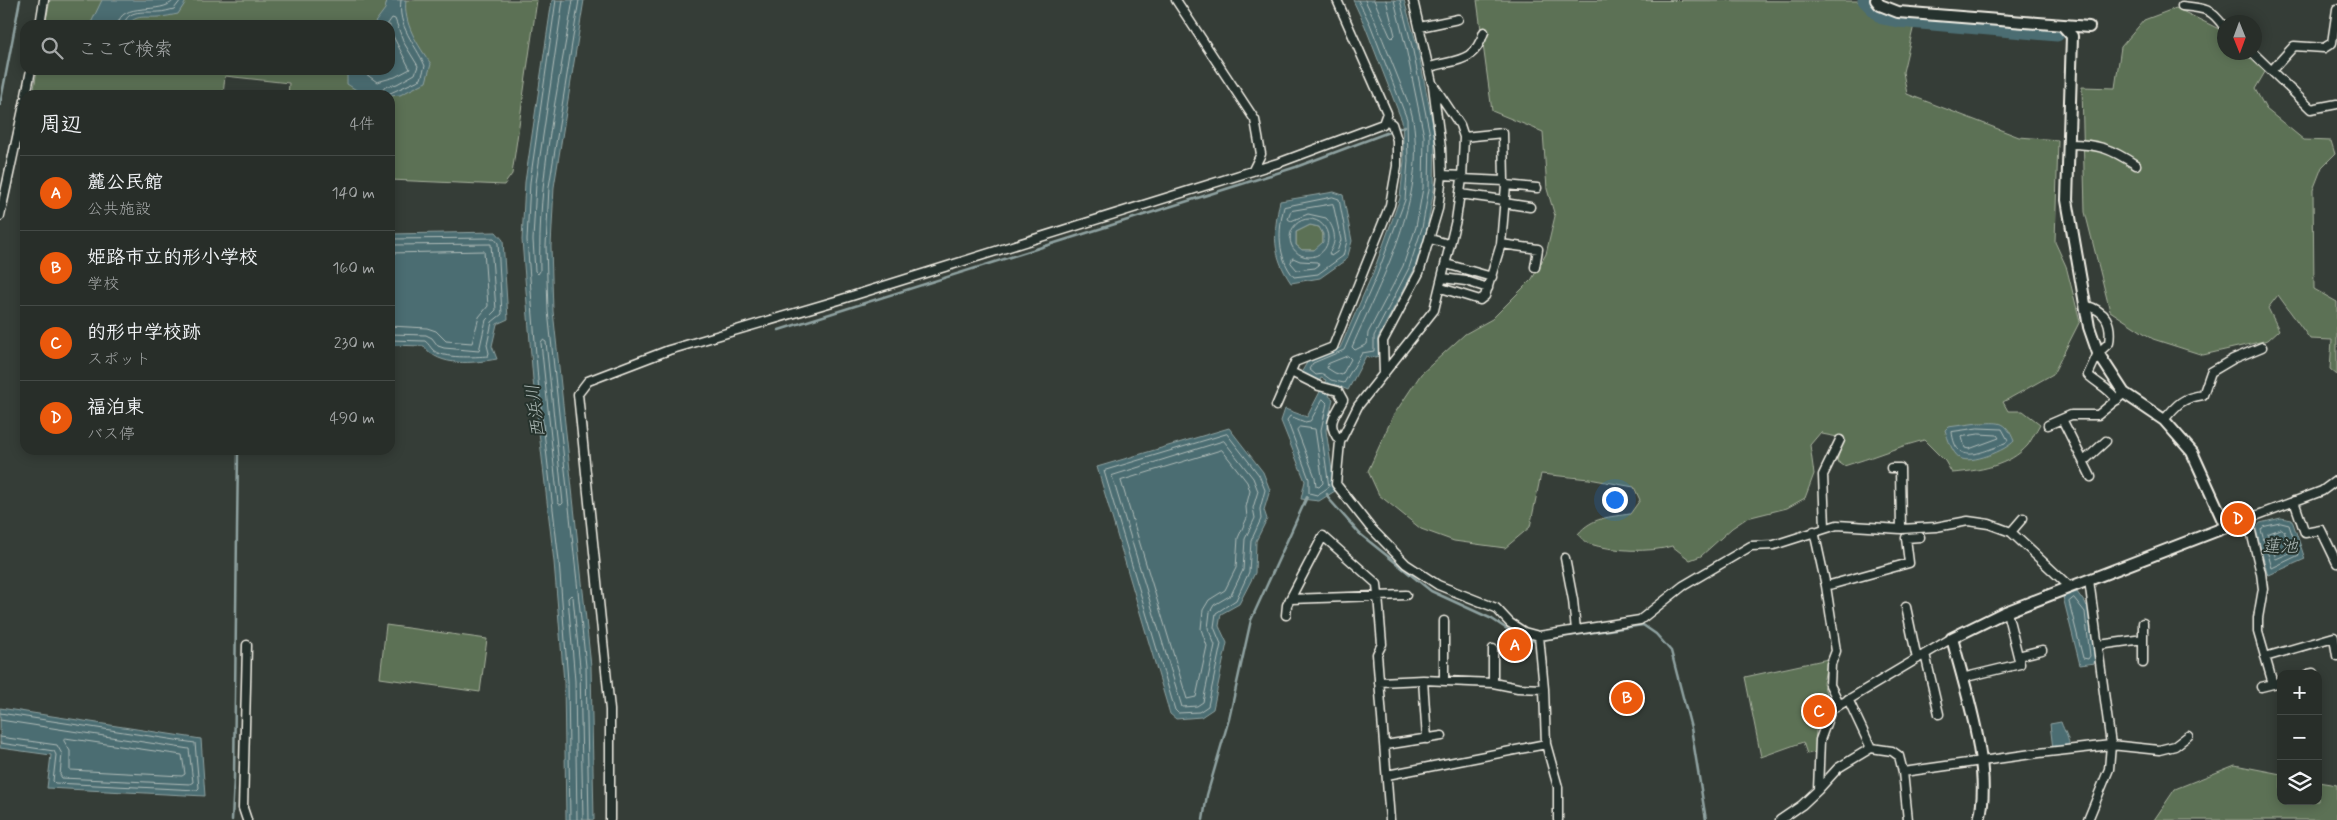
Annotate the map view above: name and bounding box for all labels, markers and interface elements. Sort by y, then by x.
north arrow [2217,15,2262,60]
search box [20,20,395,75]
icon: search [38,34,66,62]
text: ここで検索 [78,37,173,62]
text: 周辺 [40,111,82,139]
text: 4件 [350,114,375,135]
text: 麓公民館 [87,170,163,195]
text: A [51,183,61,204]
text: 140 m [331,183,375,204]
text: 公共施設 [87,199,151,220]
text: 姫路市立的形小学校 [87,245,258,270]
text: B [51,258,61,279]
text: 160 m [332,258,375,279]
text: 学校 [87,274,119,295]
text: 的形中学校跡 [87,320,201,345]
text: C [50,333,62,354]
text: 230 m [334,333,375,354]
text: スポット [87,349,151,370]
water label: 西浜川 [521,383,551,439]
text: 福泊東 [87,395,144,420]
text: D [50,408,62,429]
text: 490 m [329,408,375,429]
text: バス停 [87,424,135,445]
your location [1602,487,1628,513]
pin: D [2222,500,2254,538]
water label: 蓮池 [2262,535,2299,559]
pin: A [1499,626,1531,664]
map controls [2277,670,2322,805]
button: + [2277,670,2322,715]
pin: B [1611,679,1643,717]
pin: C [1803,692,1835,730]
button: − [2277,715,2322,760]
button: layers [2277,760,2322,805]

